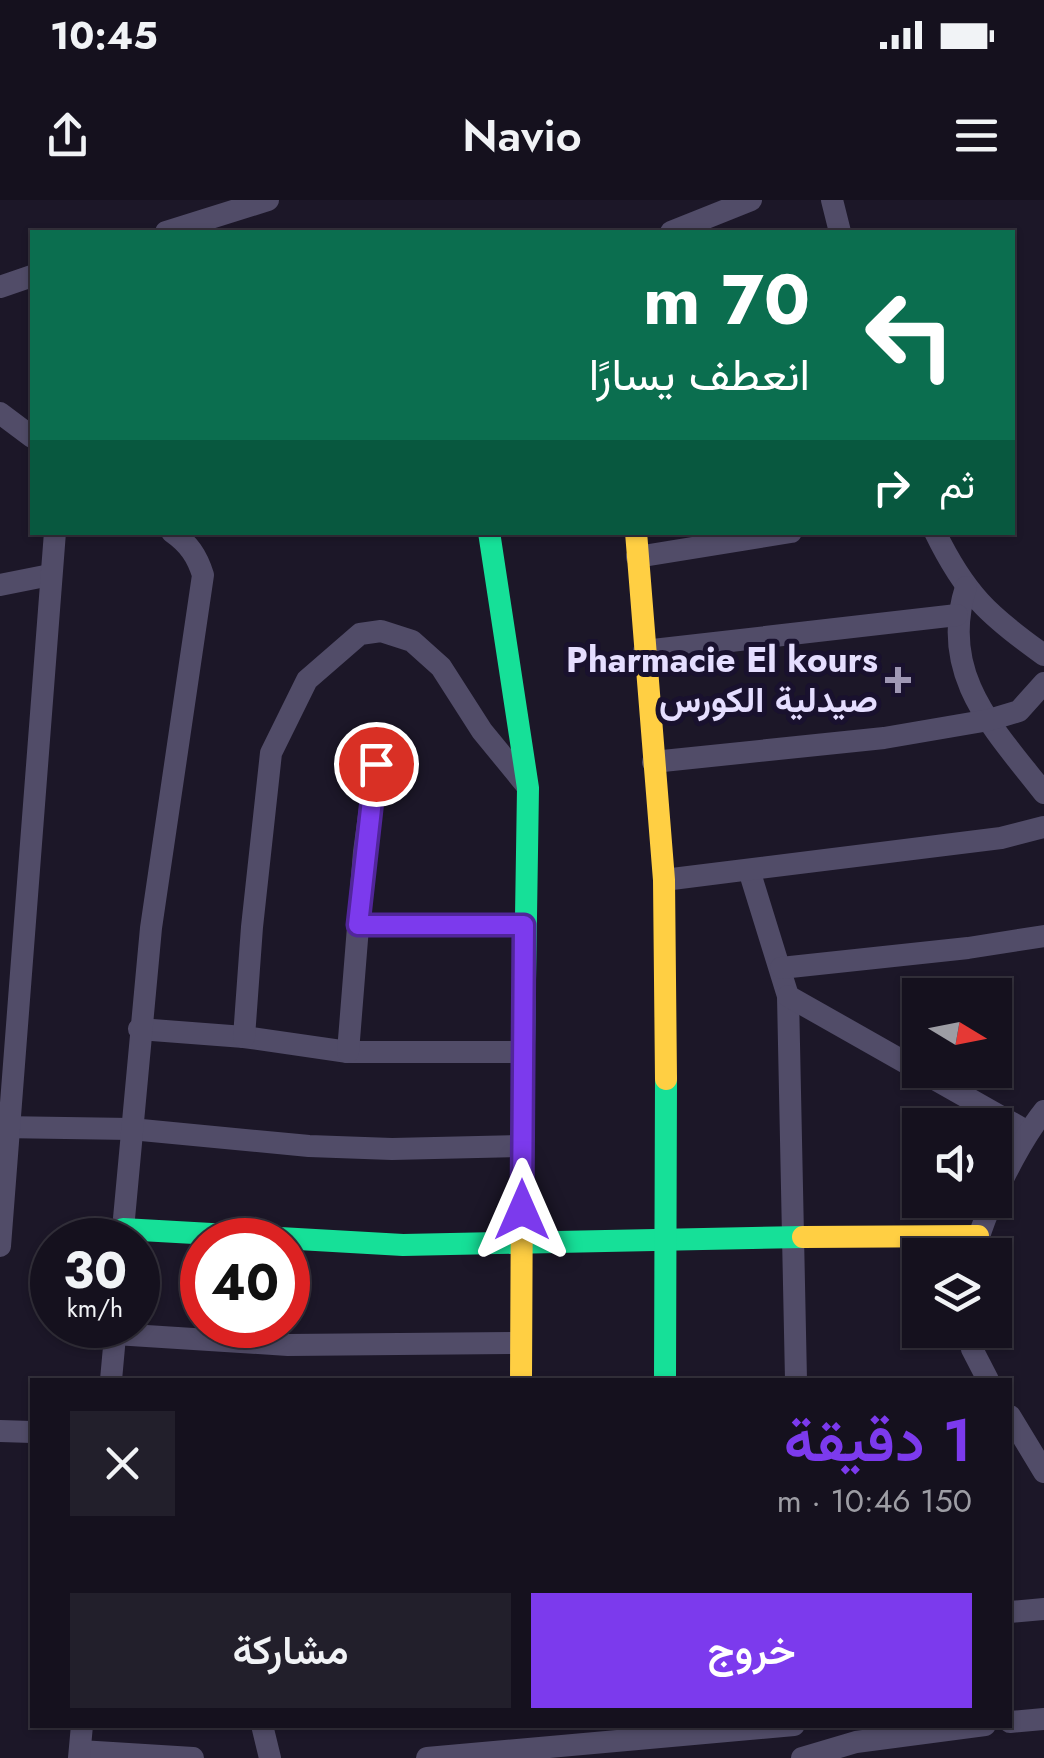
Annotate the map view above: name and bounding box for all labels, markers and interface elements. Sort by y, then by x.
text: 10:45 [50,8,158,63]
text: Navio [462,103,582,168]
icon: share [40,108,95,163]
icon: menu [949,108,1004,163]
text: 70 m [643,249,810,350]
icon: left [845,270,975,400]
text: انعطف يسارًا [589,342,810,407]
text: ثم [939,457,975,512]
icon: right [864,460,919,515]
place label: Pharmacie El kours صيدلية الكورس [566,635,878,725]
marker: Pharmacie El kours صيدلية الكورس [887,669,909,691]
pin [334,722,419,807]
icon: arrive [349,737,404,792]
north arrow [902,978,1012,1088]
map controls [902,978,1012,1348]
button: sound [902,1108,1012,1218]
position arrow [470,1158,574,1262]
speed limit sign: 40 [180,1218,310,1348]
text: 30 [63,1234,127,1307]
button: layers [902,1238,1012,1348]
text: km/h [67,1290,123,1326]
text: 1 دقيقة [784,1397,972,1484]
button: close [70,1411,175,1516]
text: 150 m · 10:46 [777,1478,972,1524]
button: مشاركة [70,1593,511,1708]
button: خروج [531,1593,972,1708]

